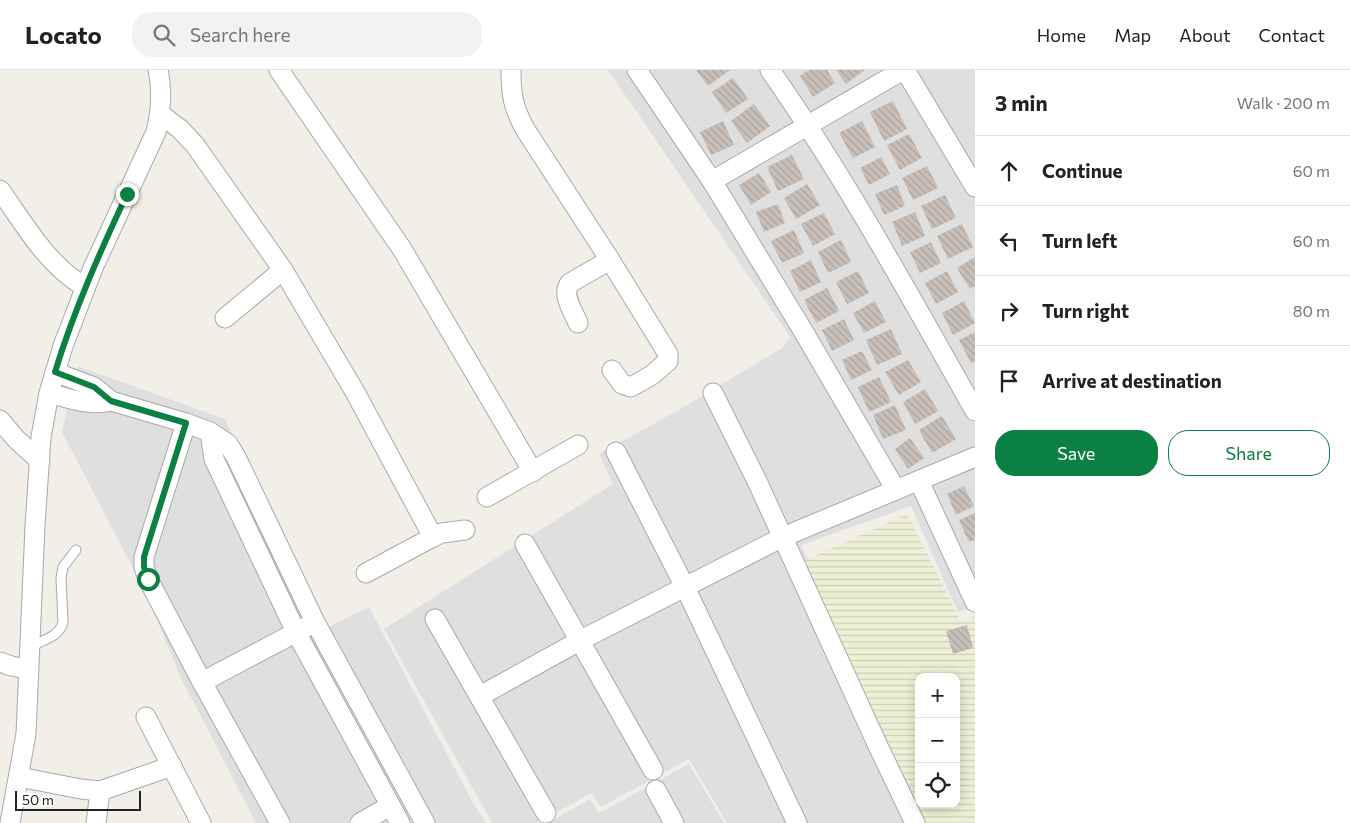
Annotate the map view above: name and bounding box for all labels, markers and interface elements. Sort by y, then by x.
search box [132,12,482,57]
text: Locato [25,20,102,49]
icon: search [150,21,178,49]
text: Search here [190,23,290,46]
text: Home [1037,24,1086,46]
text: Map [1114,24,1151,46]
text: About [1179,24,1231,46]
text: Contact [1259,24,1325,46]
text: 3 min [995,90,1048,115]
text: Walk · 200 m [1237,93,1330,112]
icon: ahead [995,157,1023,185]
text: Continue [1042,159,1122,182]
text: 60 m [1293,161,1330,180]
route end [116,183,139,206]
icon: left [995,227,1023,255]
text: Turn left [1042,229,1117,252]
text: 60 m [1293,231,1330,250]
icon: right [995,297,1023,325]
text: Turn right [1042,299,1129,322]
text: 80 m [1293,301,1330,320]
icon: arrive [995,367,1023,395]
text: Arrive at destination [1042,369,1222,392]
button: Save [995,430,1158,476]
button: Share [1168,430,1330,476]
route start [137,568,160,591]
map controls [915,673,960,808]
button: + [915,673,960,718]
button: − [915,718,960,763]
button: locate [915,763,960,808]
scale bar [15,788,141,811]
text: 50 m [22,791,54,808]

